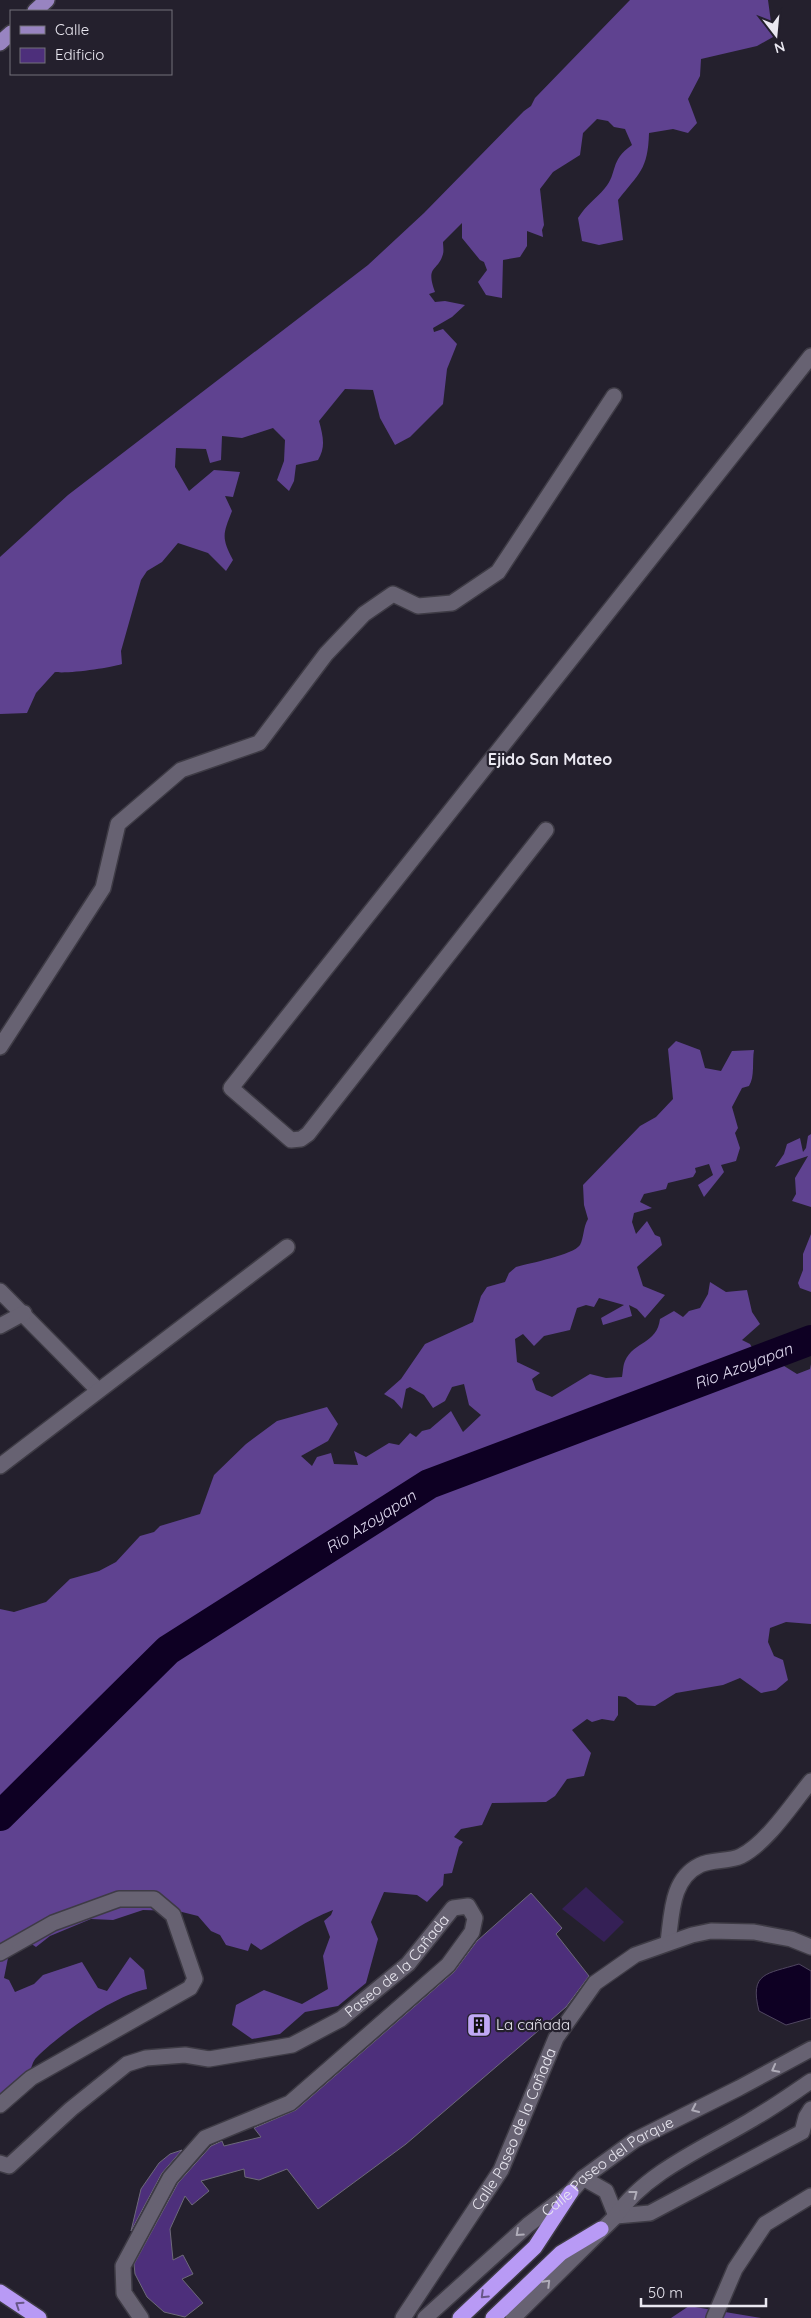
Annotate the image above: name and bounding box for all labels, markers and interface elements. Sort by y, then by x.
legend [10,10,172,75]
north arrow [751,10,801,60]
text: Calle [55,20,89,39]
text: N [772,37,787,58]
text: Edificio [55,45,104,64]
district label: Ejido San Mateo [488,749,612,769]
water label: Rio Azoyapan [691,1338,795,1393]
water label: Rio Azoyapan [321,1485,420,1557]
street label: Paseo de la Cañada [340,1910,453,2021]
building icon: La cañada [466,2012,492,2038]
place label: La cañada [496,2015,570,2034]
street label: Calle Paseo de la Cañada [467,2045,560,2214]
one-way arrow [771,2063,780,2073]
one-way arrow [691,2103,700,2114]
street label: Calle Paseo del Parque [537,2112,677,2220]
one-way arrow [628,2191,637,2199]
one-way arrow [515,2227,524,2236]
scale bar [641,2276,766,2308]
one-way arrow [542,2280,551,2289]
text: 50 m [648,2283,683,2302]
one-way arrow [480,2290,489,2299]
one-way arrow [16,2302,25,2311]

